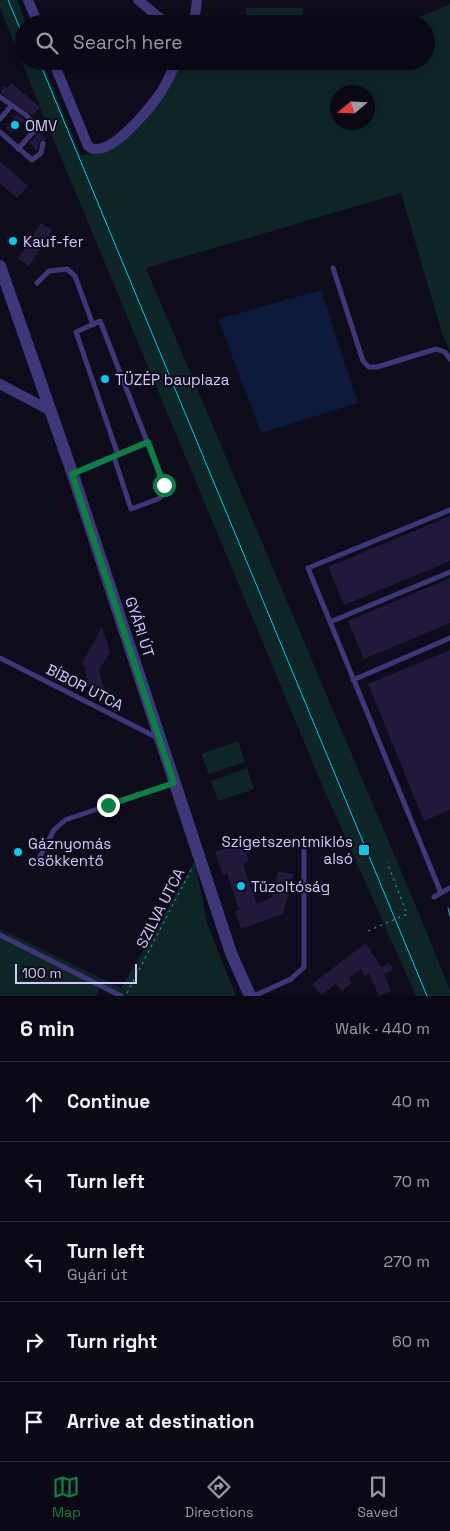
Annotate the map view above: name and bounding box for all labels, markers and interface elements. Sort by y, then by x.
search box [15,15,435,70]
icon: search [33,29,61,57]
text: Search here [73,30,183,55]
north arrow [330,85,375,130]
place label: OMV [25,116,57,135]
marker: OMV [9,119,21,131]
place label: Kauf-fer [23,232,84,251]
marker: Kauf-fer [7,235,19,247]
place label: TÜZÉP bauplaza [115,370,230,389]
marker: TÜZÉP bauplaza [99,373,111,385]
route start [153,474,176,497]
street label: GYÁRI ÚT [121,594,159,660]
street label: BÍBOR UTCA [43,659,127,715]
route end [97,794,120,817]
place label: Szigetszentmiklós alsó [222,832,353,868]
place label: Gáznyomás csökkentő [28,834,111,870]
marker: Szigetszentmiklós alsó [357,843,371,857]
marker: Gáznyomás csökkentő [12,846,24,858]
street label: SZILVA UTCA [132,864,189,951]
place label: Tűzoltóság [251,877,330,896]
marker: Tűzoltóság [235,880,247,892]
scale bar [15,961,138,984]
text: 100 m [22,964,61,982]
text: 6 min [20,1015,75,1042]
text: Walk · 440 m [335,1018,430,1039]
icon: ahead [20,1088,48,1116]
text: Continue [67,1089,150,1114]
text: 40 m [392,1091,430,1112]
icon: left [20,1168,48,1196]
text: Turn left [67,1169,145,1194]
text: 70 m [393,1171,430,1192]
text: Turn left [67,1239,145,1264]
icon: left [20,1248,48,1276]
text: 270 m [383,1251,430,1272]
text: Gyári út [67,1264,128,1285]
icon: right [20,1328,48,1356]
text: Turn right [67,1329,157,1354]
text: 60 m [392,1331,430,1352]
icon: arrive [20,1408,48,1436]
text: Arrive at destination [67,1409,255,1434]
tab: Map [52,1473,81,1521]
tab: Directions [185,1473,253,1521]
tab: Saved [357,1473,398,1521]

